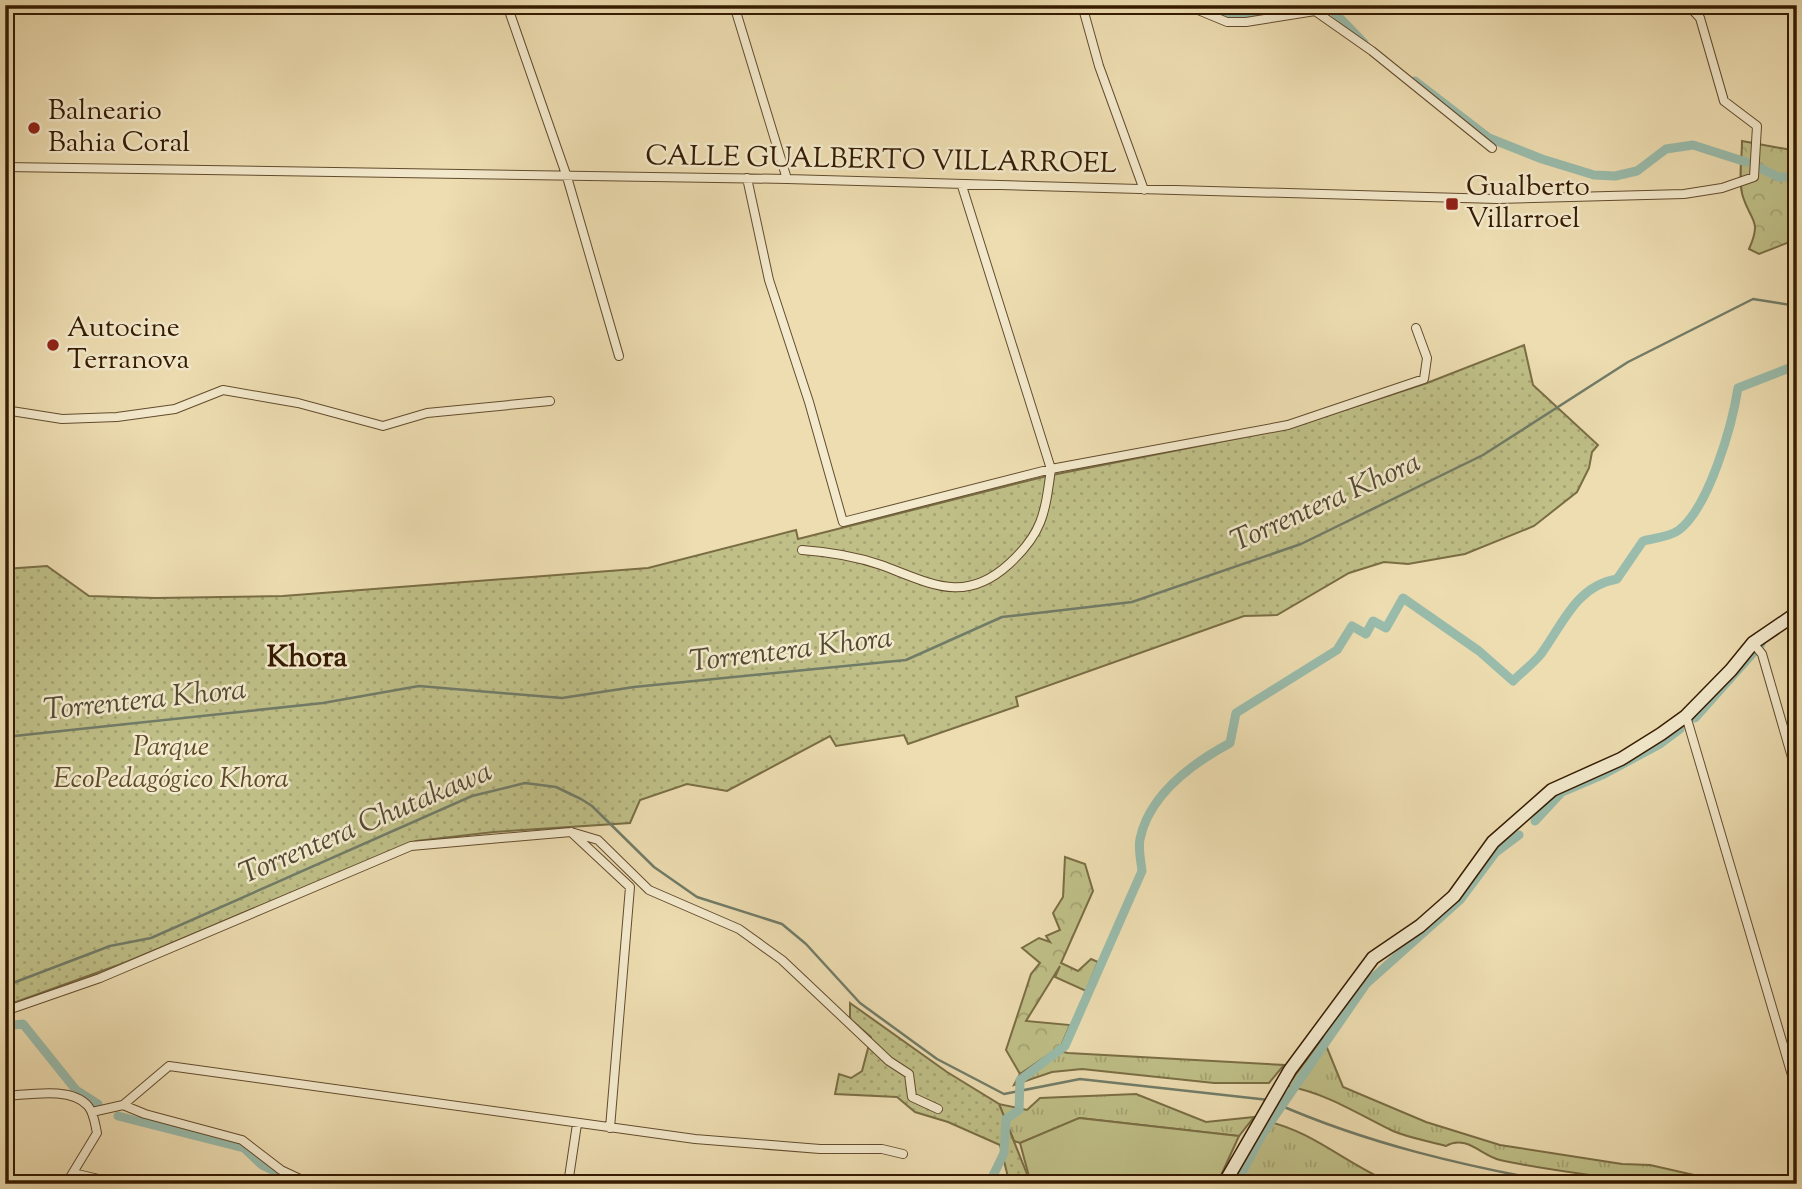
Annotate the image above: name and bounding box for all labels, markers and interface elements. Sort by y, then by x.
place label: Balneario Bahia Coral [48,92,190,164]
marker: Balneario Bahia Coral [26,120,42,136]
street label: CALLE GUALBERTO VILLARROEL [645,137,1117,185]
place label: Gualberto Villarroel [1466,168,1590,240]
marker: Gualberto Villarroel [1444,196,1460,212]
place label: Autocine Terranova [67,309,190,381]
marker: Autocine Terranova [45,337,61,353]
water label: Torrentera Khora [1224,442,1428,564]
water label: Torrentera Khora [687,617,895,685]
district label: Khora [267,637,347,680]
water label: Torrentera Khora [41,669,249,733]
park label: Parque EcoPedagógico Khora [53,728,289,800]
water label: Torrentera Chutakawa [233,751,499,897]

